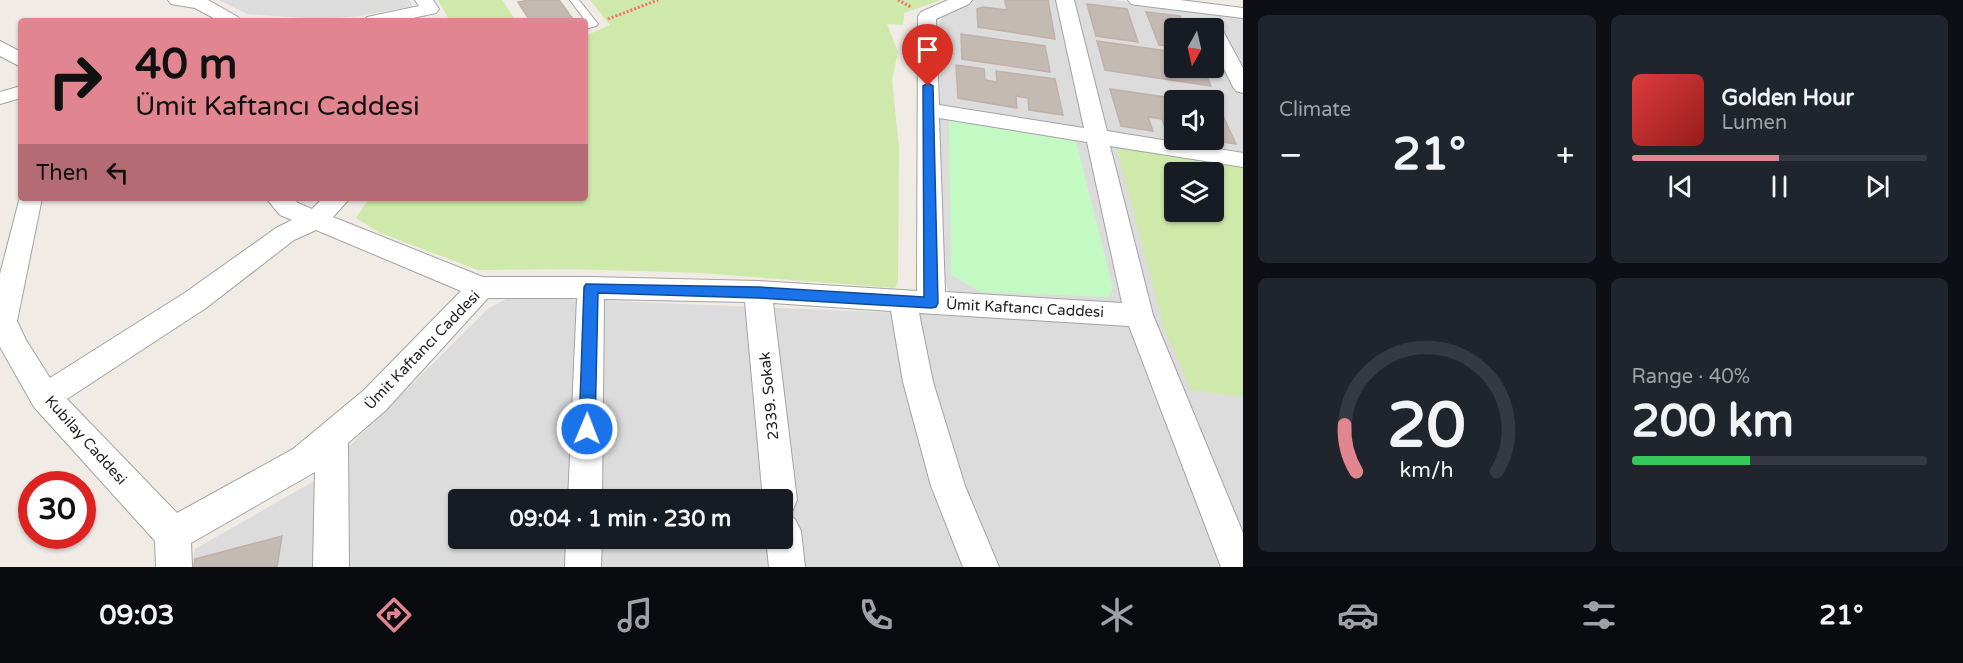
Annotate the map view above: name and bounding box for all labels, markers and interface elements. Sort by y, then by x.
north arrow [1164,18,1224,78]
map controls [1164,18,1224,222]
pin [902,24,953,86]
icon: arrive [911,33,944,66]
text: 40 m [135,39,237,90]
icon: right [36,42,114,120]
text: Golden Hour [1722,85,1854,111]
text: Ümit Kaftancı Caddesi [135,90,420,123]
button: sound [1164,90,1224,150]
text: Climate [1279,98,1351,122]
text: Lumen [1722,111,1787,135]
text: 21° [1392,128,1466,182]
text: − [1279,136,1303,175]
text: + [1556,136,1574,175]
icon: left [101,156,134,189]
text: Then [36,160,89,186]
button: layers [1164,162,1224,222]
icon: previous [1664,170,1697,203]
icon: pause [1763,170,1796,203]
icon: next [1861,170,1894,203]
street label: Ümit Kaftancı Caddesi [361,287,483,413]
street label: Ümit Kaftancı Caddesi [946,295,1104,321]
street label: 2339. Sokak [755,351,783,441]
text: Range · 40% [1632,365,1750,389]
text: 20 [1388,389,1466,464]
street label: Kubilay Caddesi [41,392,131,488]
text: 200 km [1632,395,1794,449]
position arrow [555,397,619,461]
text: km/h [1400,457,1454,483]
speed limit sign: 30 [18,471,96,549]
text: 09:04 · 1 min · 230 m [510,506,731,532]
icon: directions [373,594,415,636]
icon: music [614,594,656,636]
icon: phone [855,594,897,636]
icon: climate [1096,594,1138,636]
icon: car [1337,594,1379,636]
icon: filters [1578,594,1620,636]
text: 09:03 [100,599,174,632]
text: 21° [1819,599,1863,632]

